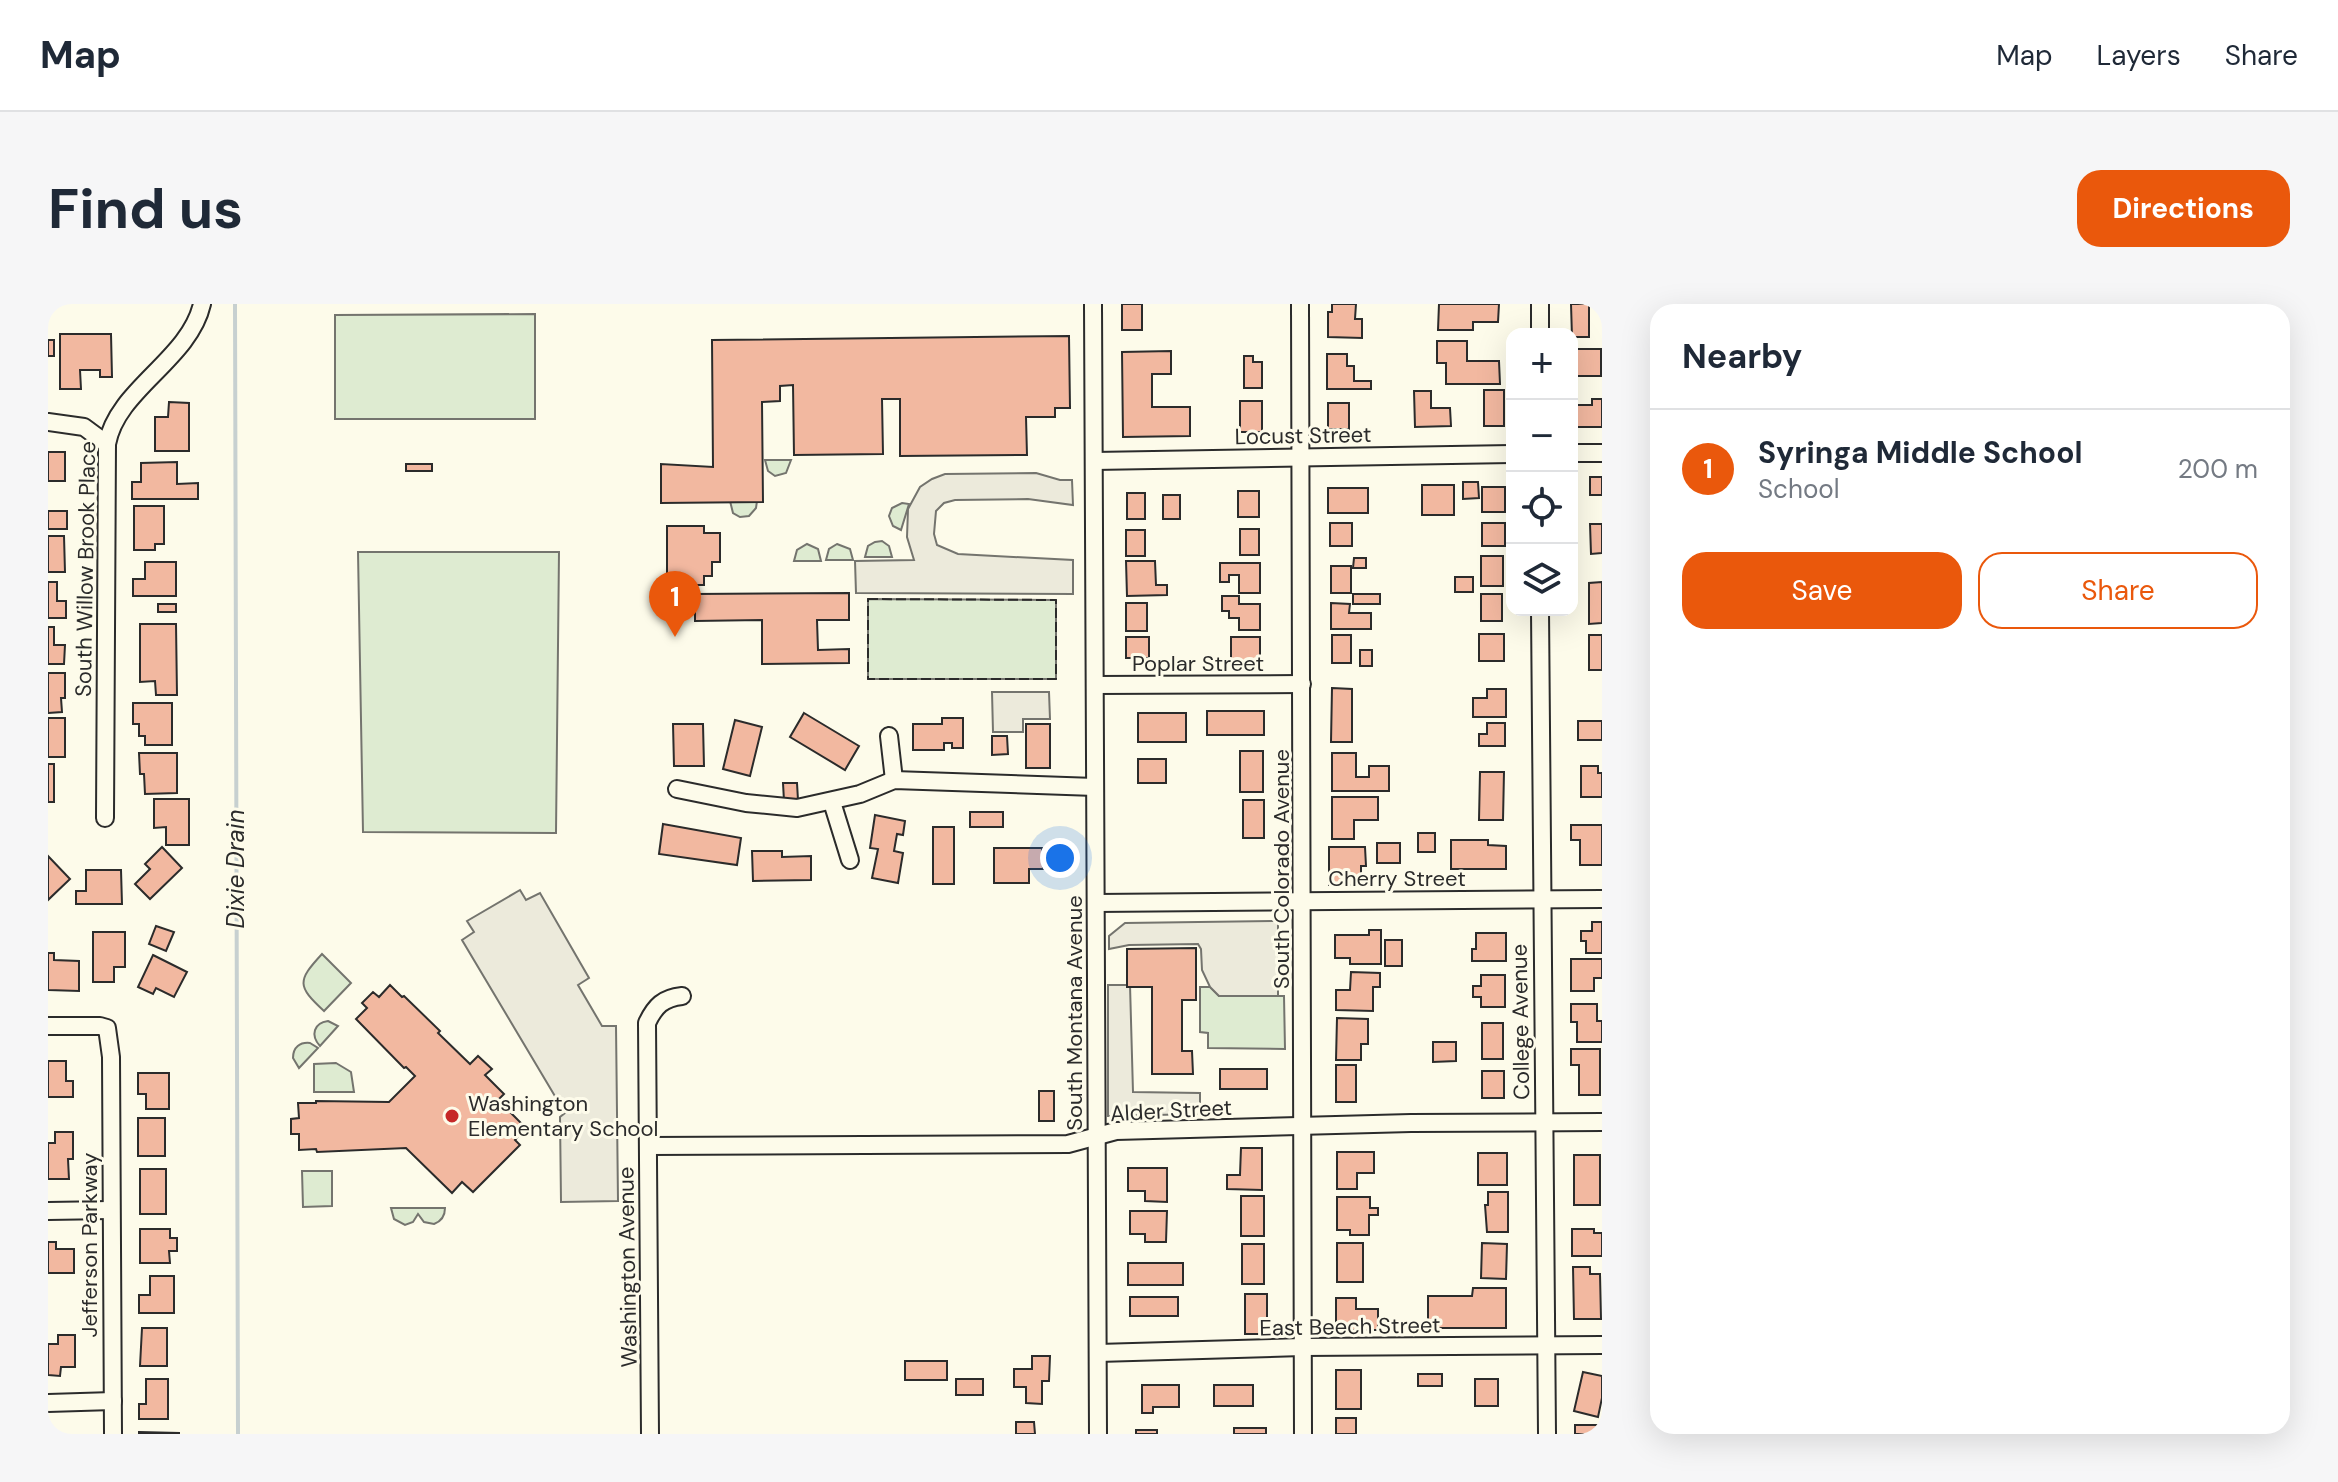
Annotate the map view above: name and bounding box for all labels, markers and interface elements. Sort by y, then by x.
text: Map [40,30,121,80]
text: Map [1996,37,2053,74]
text: Layers [2097,37,2181,74]
text: Share [2225,37,2298,74]
button: Directions [2077,170,2290,247]
text: Find us [48,172,243,245]
map controls [1506,328,1578,616]
button: + [1506,328,1578,400]
text: Nearby [1682,334,1802,379]
button: − [1506,400,1578,472]
street label: Locust Street [1234,420,1372,451]
text: Syringa Middle School [1758,433,2082,472]
street label: South Willow Brook Place [69,441,102,697]
text: 1 [1703,452,1713,486]
text: 200 m [2178,452,2258,486]
button: locate [1506,472,1578,544]
text: School [1758,472,1840,506]
button: layers [1506,544,1578,616]
button: Save [1682,552,1962,629]
button: Share [1978,552,2258,629]
pin: 1 [649,571,701,637]
street label: Poplar Street [1132,649,1264,678]
street label: South Colorado Avenue [1267,749,1296,989]
water label: Dixie Drain [220,810,251,928]
your location [1040,838,1080,878]
street label: Cherry Street [1328,864,1466,893]
street label: South Montana Avenue [1060,895,1089,1131]
street label: College Avenue [1505,944,1536,1100]
place label: Washington Elementary School [468,1089,658,1143]
street label: Alder Street [1109,1093,1233,1128]
marker: Washington Elementary School [443,1107,461,1125]
street label: Jefferson Parkway [75,1153,104,1337]
street label: Washington Avenue [611,1166,644,1368]
street label: East Beech Street [1259,1310,1441,1343]

